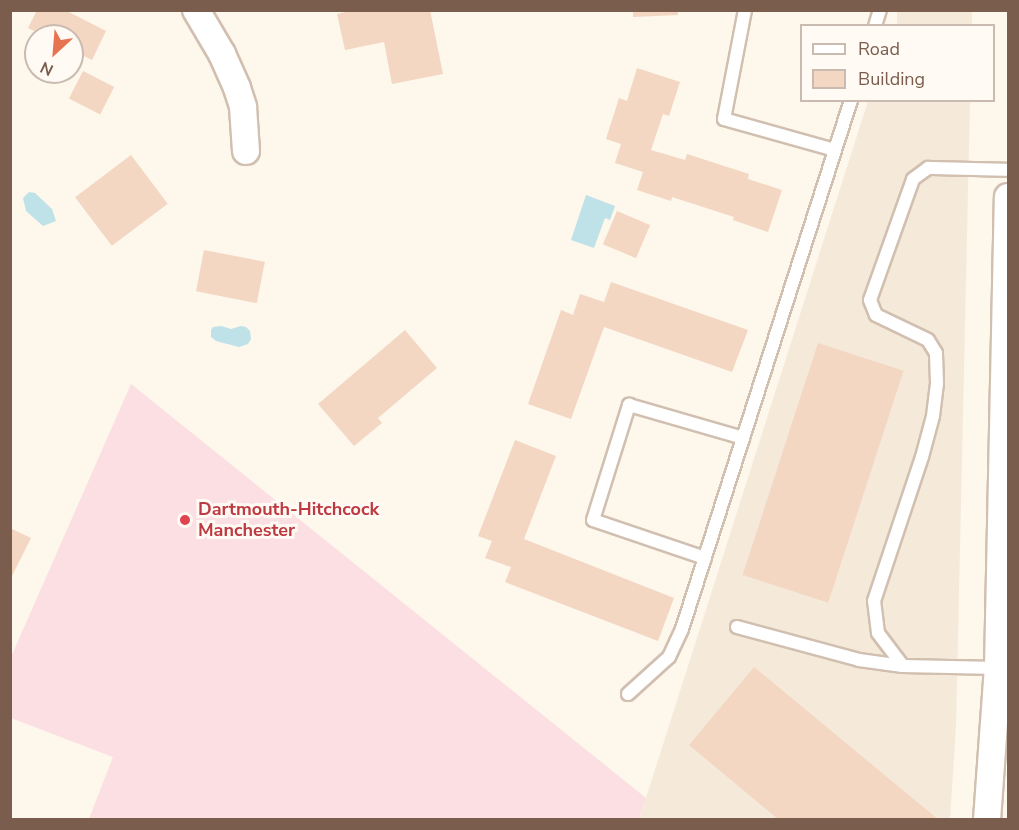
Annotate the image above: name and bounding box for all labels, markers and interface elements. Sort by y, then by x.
north arrow [24,24,84,84]
legend [800,24,995,102]
text: Road [858,37,900,61]
text: N [37,56,57,81]
text: Building [858,67,925,91]
place label: Dartmouth-Hitchcock Manchester [198,499,379,542]
marker: Dartmouth-Hitchcock Manchester [176,511,194,529]

